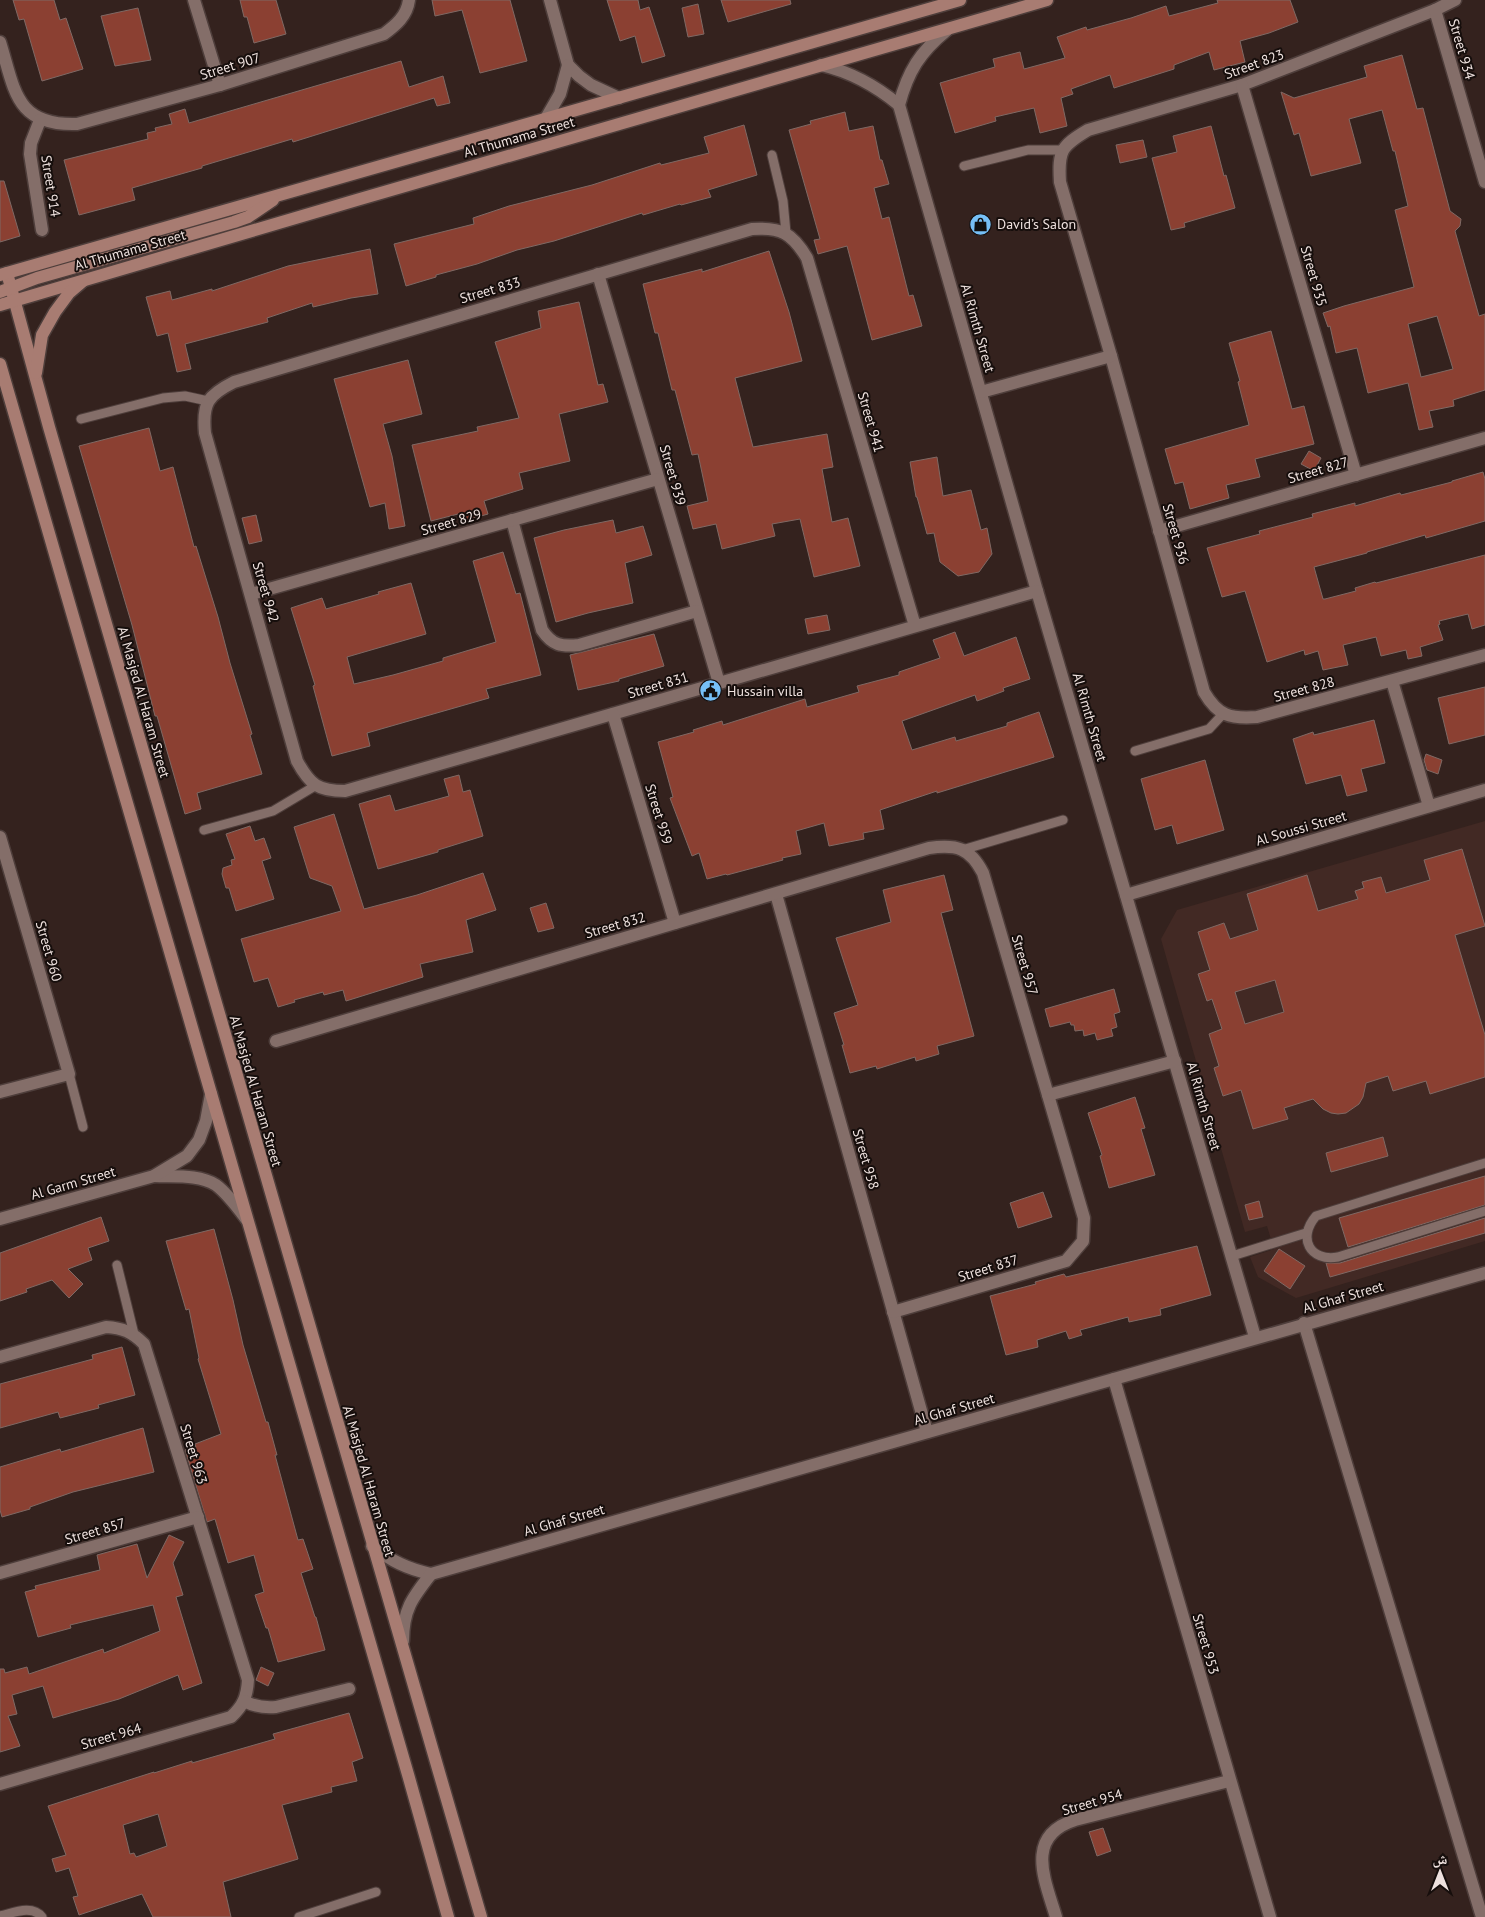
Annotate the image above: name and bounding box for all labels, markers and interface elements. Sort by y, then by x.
street label: Street 934 [1445,17,1479,82]
street label: Street 823 [1222,45,1286,83]
street label: Street 907 [198,48,262,84]
street label: Al Thumama Street [461,112,577,161]
street label: Street 914 [37,154,65,219]
shop icon: David’s Salon [969,212,993,236]
place label: David’s Salon [997,215,1076,233]
street label: Al Thumama Street [72,225,188,274]
street label: Street 935 [1297,244,1331,308]
street label: Street 833 [458,273,522,307]
street label: Al Rimth Street [957,282,999,375]
street label: Street 941 [854,390,888,454]
street label: Street 939 [656,443,690,507]
street label: Street 827 [1286,453,1350,487]
street label: Street 936 [1159,502,1193,566]
street label: Street 829 [419,505,483,539]
street label: Street 942 [249,560,283,624]
street label: Al Masjed Al Haram Street [114,624,174,780]
street label: Street 831 [626,668,690,702]
street label: Al Rimth Street [1069,671,1111,764]
street label: Street 828 [1272,672,1336,706]
public building icon: Hussain villa [699,679,723,703]
place label: Hussain villa [727,682,803,700]
street label: Street 959 [641,782,677,846]
street label: Al Soussi Street [1254,806,1349,850]
street label: Street 832 [583,908,647,942]
street label: Street 960 [32,919,66,984]
street label: Street 957 [1008,933,1042,997]
street label: Al Masjed Al Haram Street [226,1013,286,1169]
street label: Al Rimth Street [1183,1060,1225,1153]
street label: Street 958 [849,1127,883,1191]
street label: Al Garm Street [29,1162,118,1204]
street label: Street 837 [956,1250,1020,1286]
street label: Al Ghaf Street [1301,1277,1386,1317]
street label: Al Ghaf Street [912,1389,997,1429]
street label: Al Masjed Al Haram Street [339,1403,399,1559]
street label: Street 963 [176,1422,212,1486]
street label: Al Ghaf Street [522,1500,607,1540]
street label: Street 857 [63,1514,127,1548]
street label: Street 953 [1189,1612,1223,1676]
street label: Street 964 [79,1719,144,1753]
street label: Street 954 [1060,1785,1125,1819]
north arrow [1415,1847,1465,1897]
text: ش [1433,1850,1448,1868]

